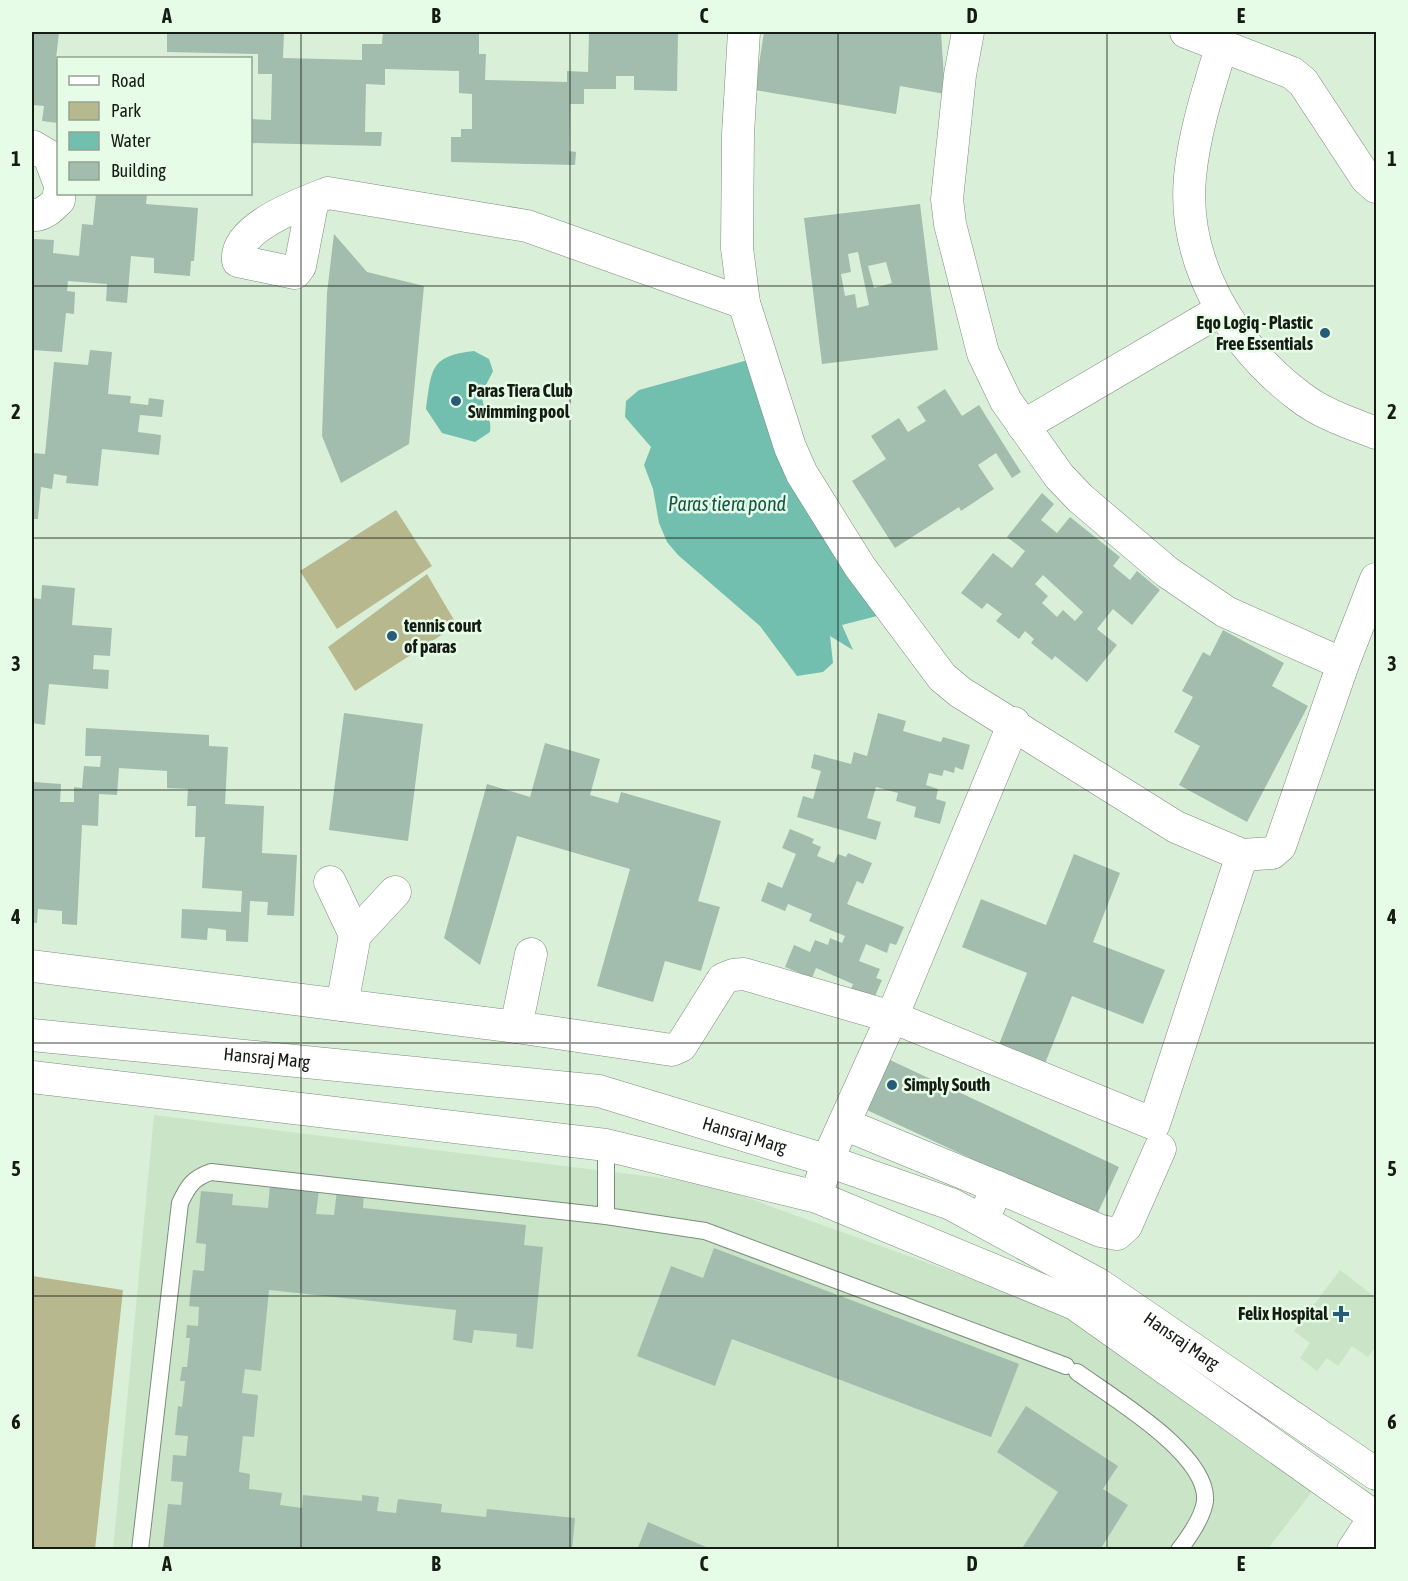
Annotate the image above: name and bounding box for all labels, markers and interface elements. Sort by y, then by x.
text: A [161,4,172,27]
text: B [431,4,441,27]
text: C [700,4,709,27]
text: D [966,4,978,27]
text: E [1237,4,1246,27]
legend [57,57,252,195]
text: Road [111,70,145,91]
text: Park [111,100,141,121]
text: Water [111,130,151,151]
text: 1 [11,147,21,170]
text: 1 [1387,147,1397,170]
text: Building [111,160,166,181]
place label: Eqo Logiq - Plastic Free Essentials [1196,312,1314,354]
marker: Eqo Logiq - Plastic Free Essentials [1318,326,1332,340]
place label: Paras Tiera Club Swimming pool [468,380,573,422]
marker: Paras Tiera Club Swimming pool [449,394,463,408]
text: 2 [11,400,21,423]
text: 2 [1387,400,1397,423]
water label: Paras tiera pond [668,492,787,515]
place label: tennis court of paras [403,615,483,657]
marker: tennis court of paras [385,629,399,643]
text: 3 [11,652,21,675]
text: 3 [1387,652,1397,675]
text: 4 [10,905,21,928]
text: 4 [1386,905,1397,928]
street label: Hansraj Marg [223,1043,311,1072]
place label: Simply South [904,1074,991,1095]
marker: Simply South [885,1078,899,1092]
street label: Hansraj Marg [700,1112,790,1158]
text: 5 [11,1157,21,1180]
text: 5 [1387,1157,1397,1180]
place label: Felix Hospital [1238,1303,1328,1324]
marker: Felix Hospital [1332,1305,1350,1323]
street label: Hansraj Marg [1140,1307,1224,1374]
text: 6 [11,1410,21,1433]
text: 6 [1387,1410,1397,1433]
text: A [161,1552,172,1575]
text: B [431,1552,441,1575]
text: C [700,1552,709,1575]
text: D [966,1552,978,1575]
text: E [1237,1552,1246,1575]

